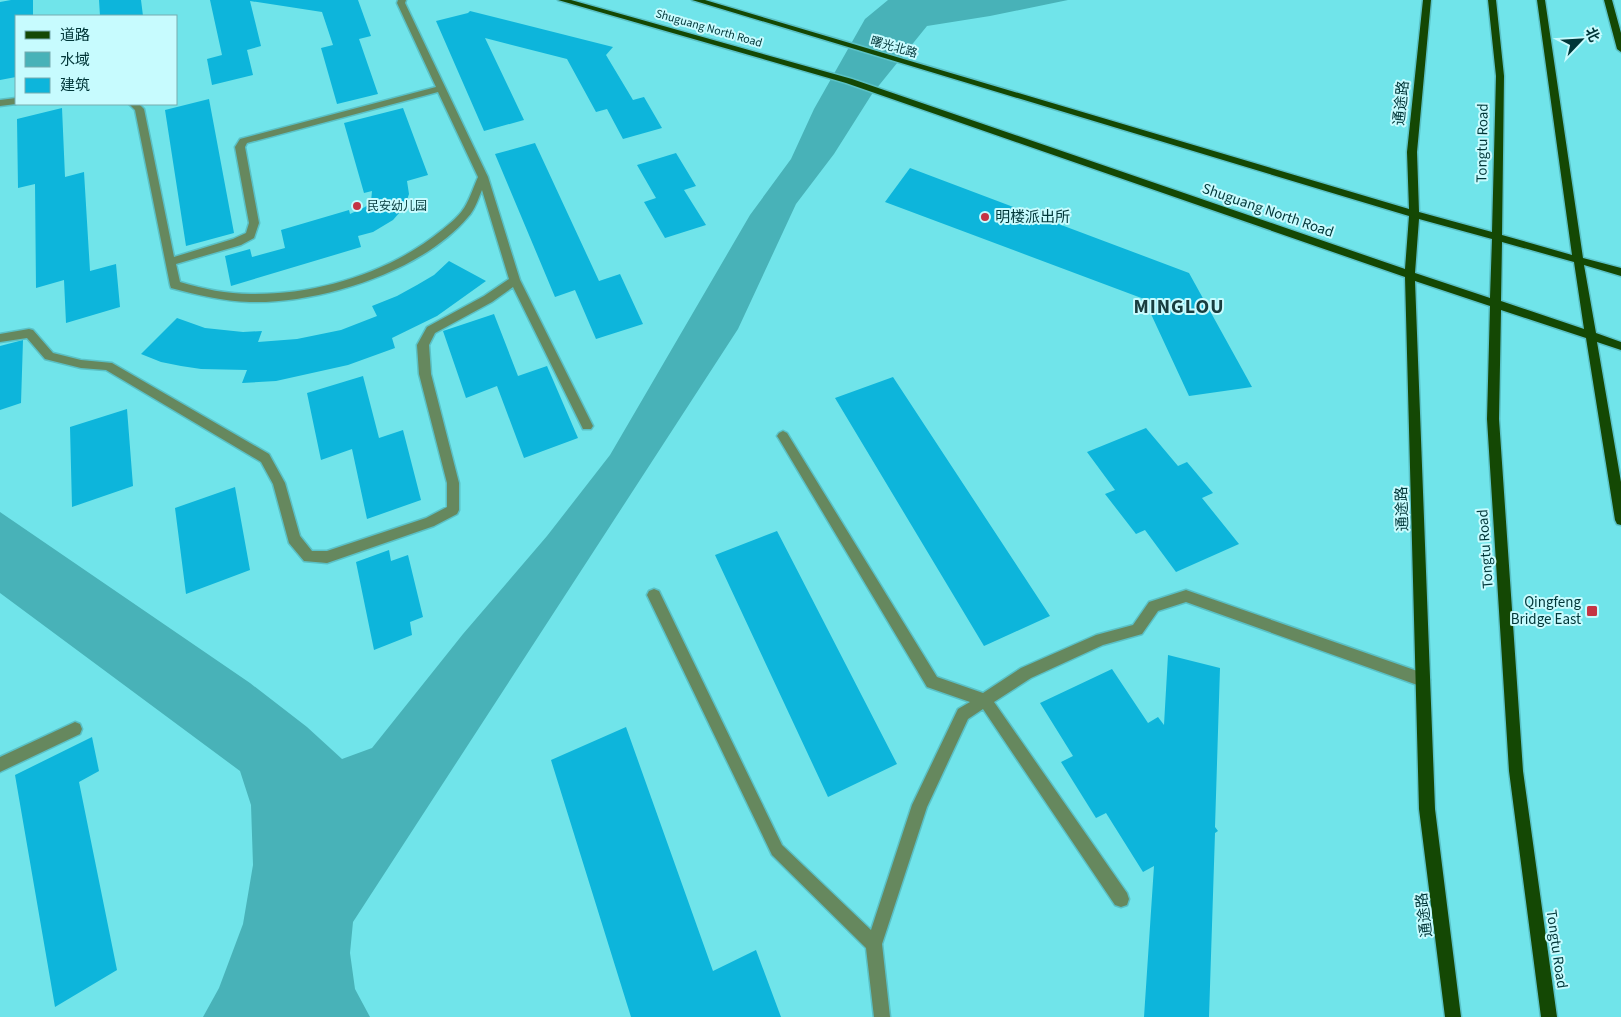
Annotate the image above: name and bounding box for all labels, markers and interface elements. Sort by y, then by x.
street label: Shuguang North Road [654,5,764,52]
legend [15,15,178,105]
north arrow [1556,15,1606,65]
text: 北 [1580,24,1604,45]
text: 道路 [60,25,90,46]
street label: 曙光北路 [868,33,919,62]
text: 水域 [60,50,90,71]
text: 建筑 [60,75,90,96]
street label: 通途路 [1389,80,1414,127]
street label: Tongtu Road [1471,103,1494,183]
street label: Shuguang North Road [1199,178,1336,243]
place label: 民安幼儿园 [367,198,427,215]
marker: 民安幼儿园 [351,200,363,212]
place label: 明楼派出所 [995,207,1070,228]
marker: 明楼派出所 [979,211,991,223]
district label: MINGLOU [1134,293,1224,321]
street label: 通途路 [1391,486,1414,532]
street label: Tongtu Road [1472,509,1499,589]
place label: Qingfeng Bridge East [1511,592,1581,630]
marker: Qingfeng Bridge East [1585,604,1599,618]
street label: 通途路 [1411,891,1438,939]
street label: Tongtu Road [1541,908,1572,990]

